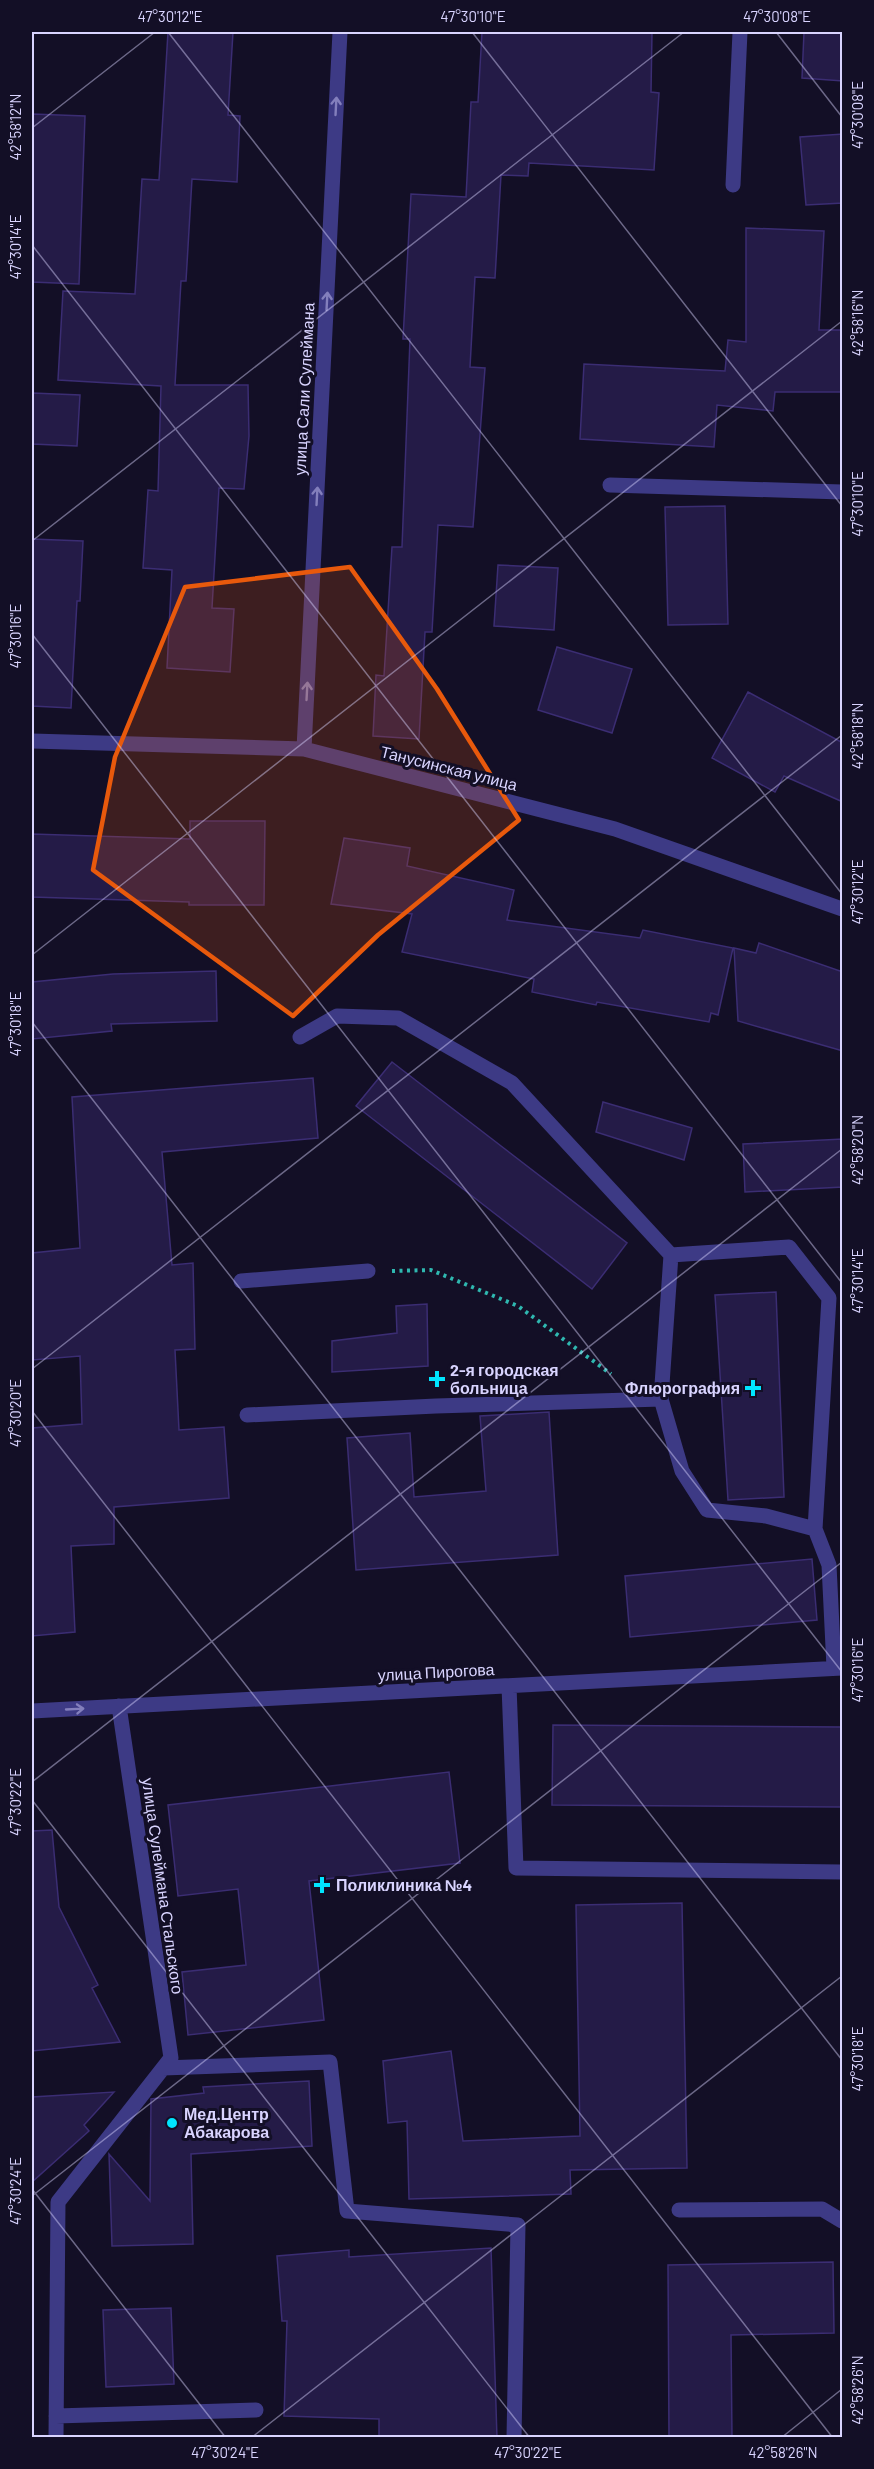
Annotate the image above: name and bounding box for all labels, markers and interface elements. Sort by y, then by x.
text: 47°30'12"E [137,7,203,25]
text: 47°30'10"E [440,7,506,25]
text: 47°30'08"E [743,7,811,25]
text: 47°30'08"E [848,81,866,149]
text: 42°58'12"N [6,94,24,160]
one-way arrow [331,97,342,117]
text: 47°30'14"E [6,214,24,280]
text: 42°58'16"N [848,290,866,356]
one-way arrow [321,292,332,312]
street label: улица Сали Сулеймана [289,302,318,476]
text: 47°30'10"E [848,471,866,537]
one-way arrow [312,486,323,506]
text: 47°30'16"E [6,604,24,668]
one-way arrow [302,681,313,701]
text: 42°58'18"N [848,703,866,769]
street label: Танусинская улица [379,741,520,794]
text: 47°30'12"E [848,859,866,925]
text: 47°30'18"E [6,992,24,1056]
text: 42°58'20"N [848,1115,866,1185]
text: 47°30'14"E [848,1248,866,1314]
place label: 2-я городская больница [450,1360,559,1397]
marker: 2-я городская больница [428,1370,446,1388]
place label: Флюрография [625,1378,740,1397]
text: 47°30'20"E [6,1379,24,1447]
marker: Флюрография [744,1379,762,1397]
text: 47°30'16"E [848,1638,866,1702]
street label: улица Пирогова [377,1659,495,1684]
one-way arrow [65,1703,85,1714]
text: 47°30'22"E [6,1768,24,1836]
street label: улица Сулеймана Стальского [139,1777,188,1995]
place label: Поликлиника №4 [336,1875,472,1894]
marker: Поликлиника №4 [313,1876,331,1894]
text: 47°30'18"E [848,2027,866,2091]
place label: Мед.Центр Абакарова [184,2104,269,2141]
marker: Мед.Центр Абакарова [165,2116,179,2130]
text: 47°30'24"E [6,2157,24,2225]
text: 42°58'26"N [848,2355,866,2425]
text: 47°30'24"E [191,2443,259,2461]
text: 47°30'22"E [494,2443,562,2461]
text: 42°58'26"N [748,2443,818,2461]

